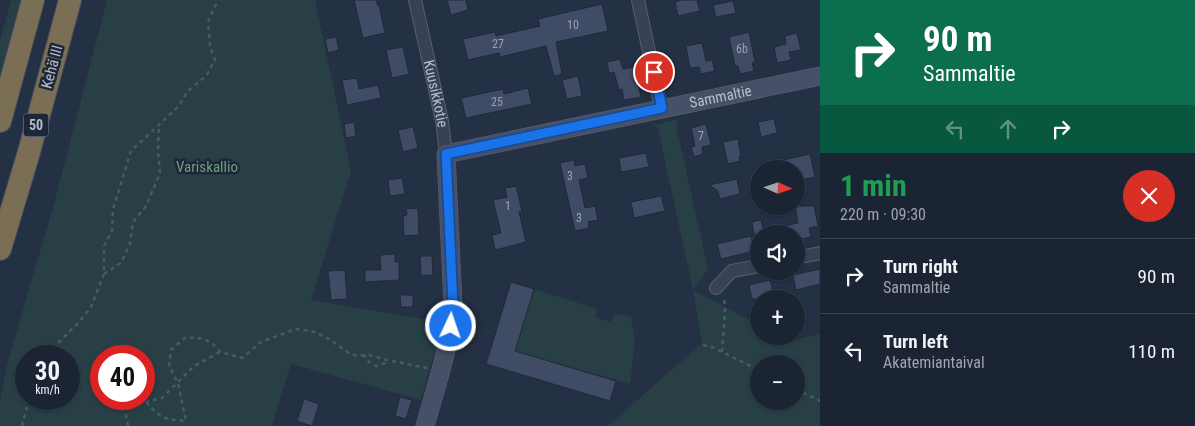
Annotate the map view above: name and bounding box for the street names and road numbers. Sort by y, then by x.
street label: Kehä III [38,43,66,91]
street label: Kuusikkotie [420,58,452,128]
street label: Sammaltie [688,81,753,112]
road number: 50 [24,114,48,136]

